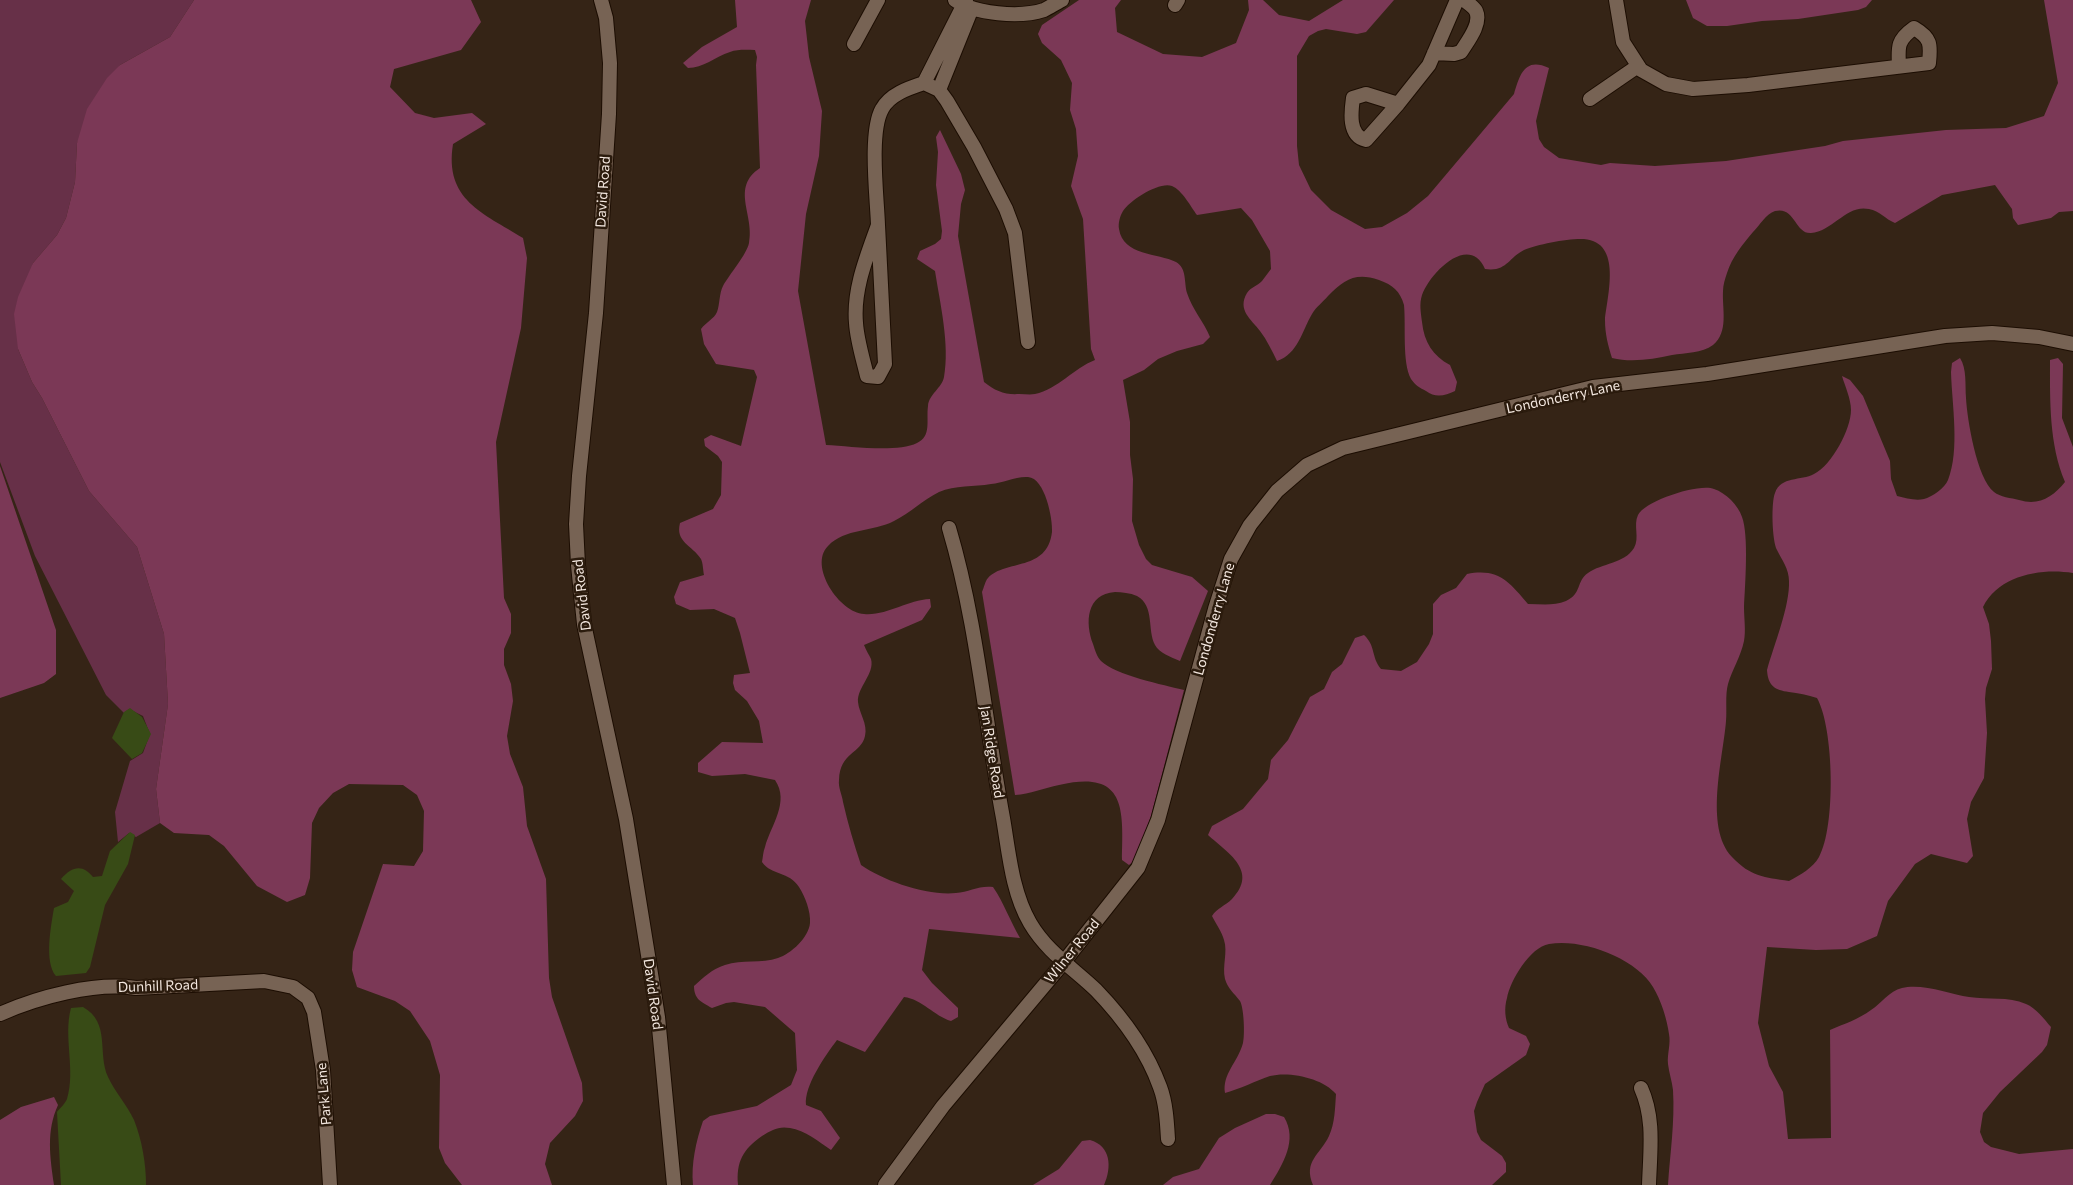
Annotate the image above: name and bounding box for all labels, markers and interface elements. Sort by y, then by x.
street label: David Road [592,156,614,228]
street label: Londonderry Lane [1504,377,1622,417]
street label: David Road [569,558,595,632]
street label: Londonderry Lane [1190,561,1238,677]
street label: Jan Ridge Road [976,705,1008,799]
street label: Wilner Road [1041,915,1103,987]
street label: David Road [640,957,666,1031]
street label: Dunhill Road [118,976,198,996]
street label: Park Lane [313,1062,335,1126]

